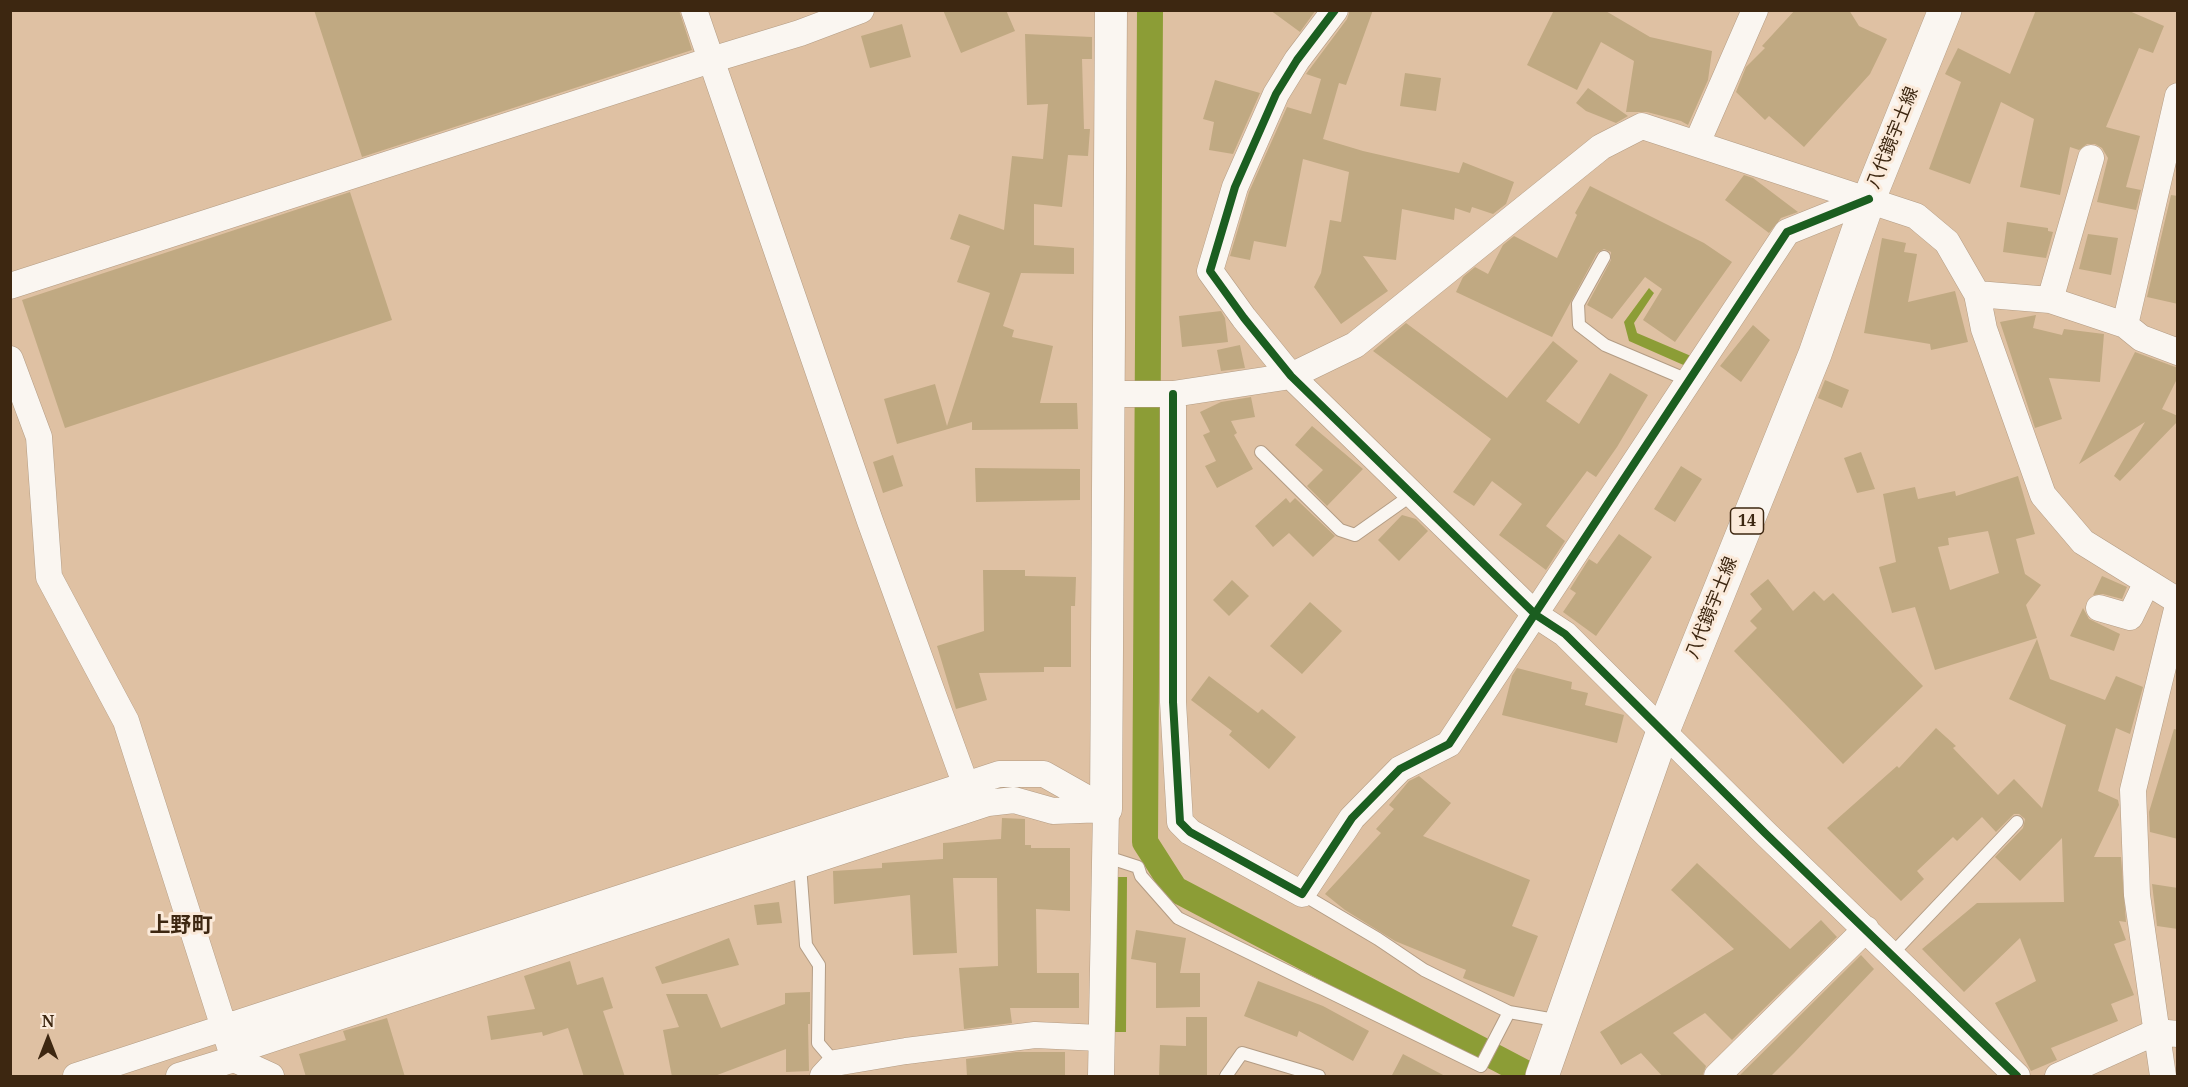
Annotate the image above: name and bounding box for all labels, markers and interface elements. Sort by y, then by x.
street label: 八代鏡宇土線 [1863,84,1923,192]
road number: 14 [1730,508,1764,534]
street label: 八代鏡宇土線 [1682,554,1742,662]
district label: 上野町 [150,913,212,939]
north arrow [18,1009,78,1069]
text: N [42,1010,54,1032]

